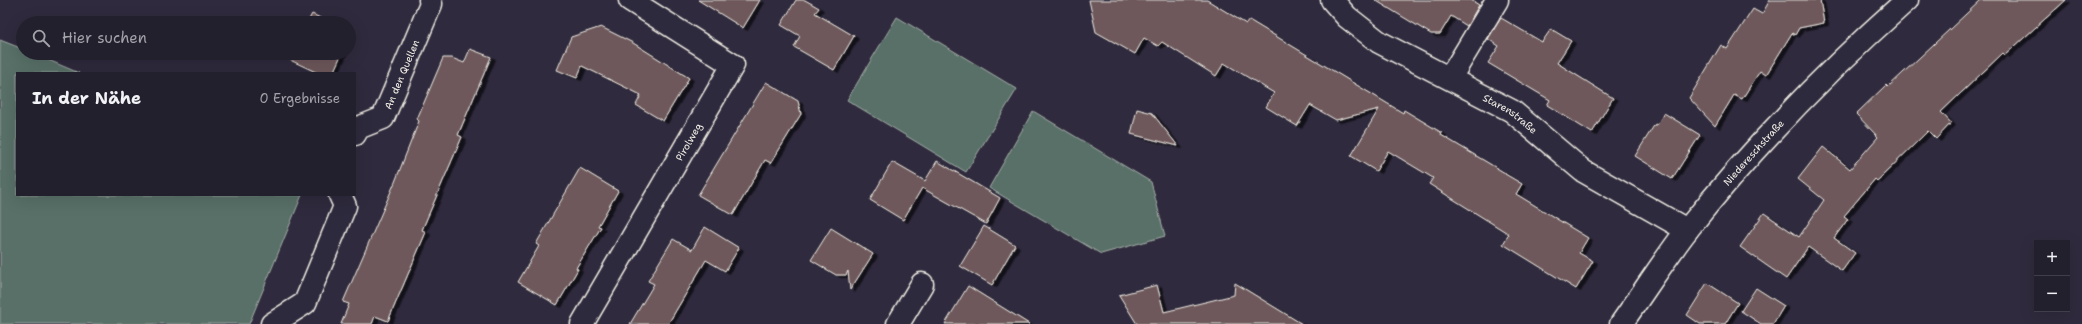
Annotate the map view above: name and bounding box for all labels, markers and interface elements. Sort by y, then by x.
search box [16,16,356,60]
icon: search [30,27,52,49]
text: Hier suchen [62,28,147,48]
street label: An den Quellen [381,38,422,111]
text: In der Nähe [32,87,141,109]
text: 0 Ergebnisse [260,90,340,107]
street label: Starenstraße [1481,91,1540,137]
street label: Niedereschstraße [1721,117,1787,188]
street label: Pirolweg [673,121,705,163]
map controls [2034,240,2070,312]
button: + [2034,240,2070,276]
button: − [2034,276,2070,312]

